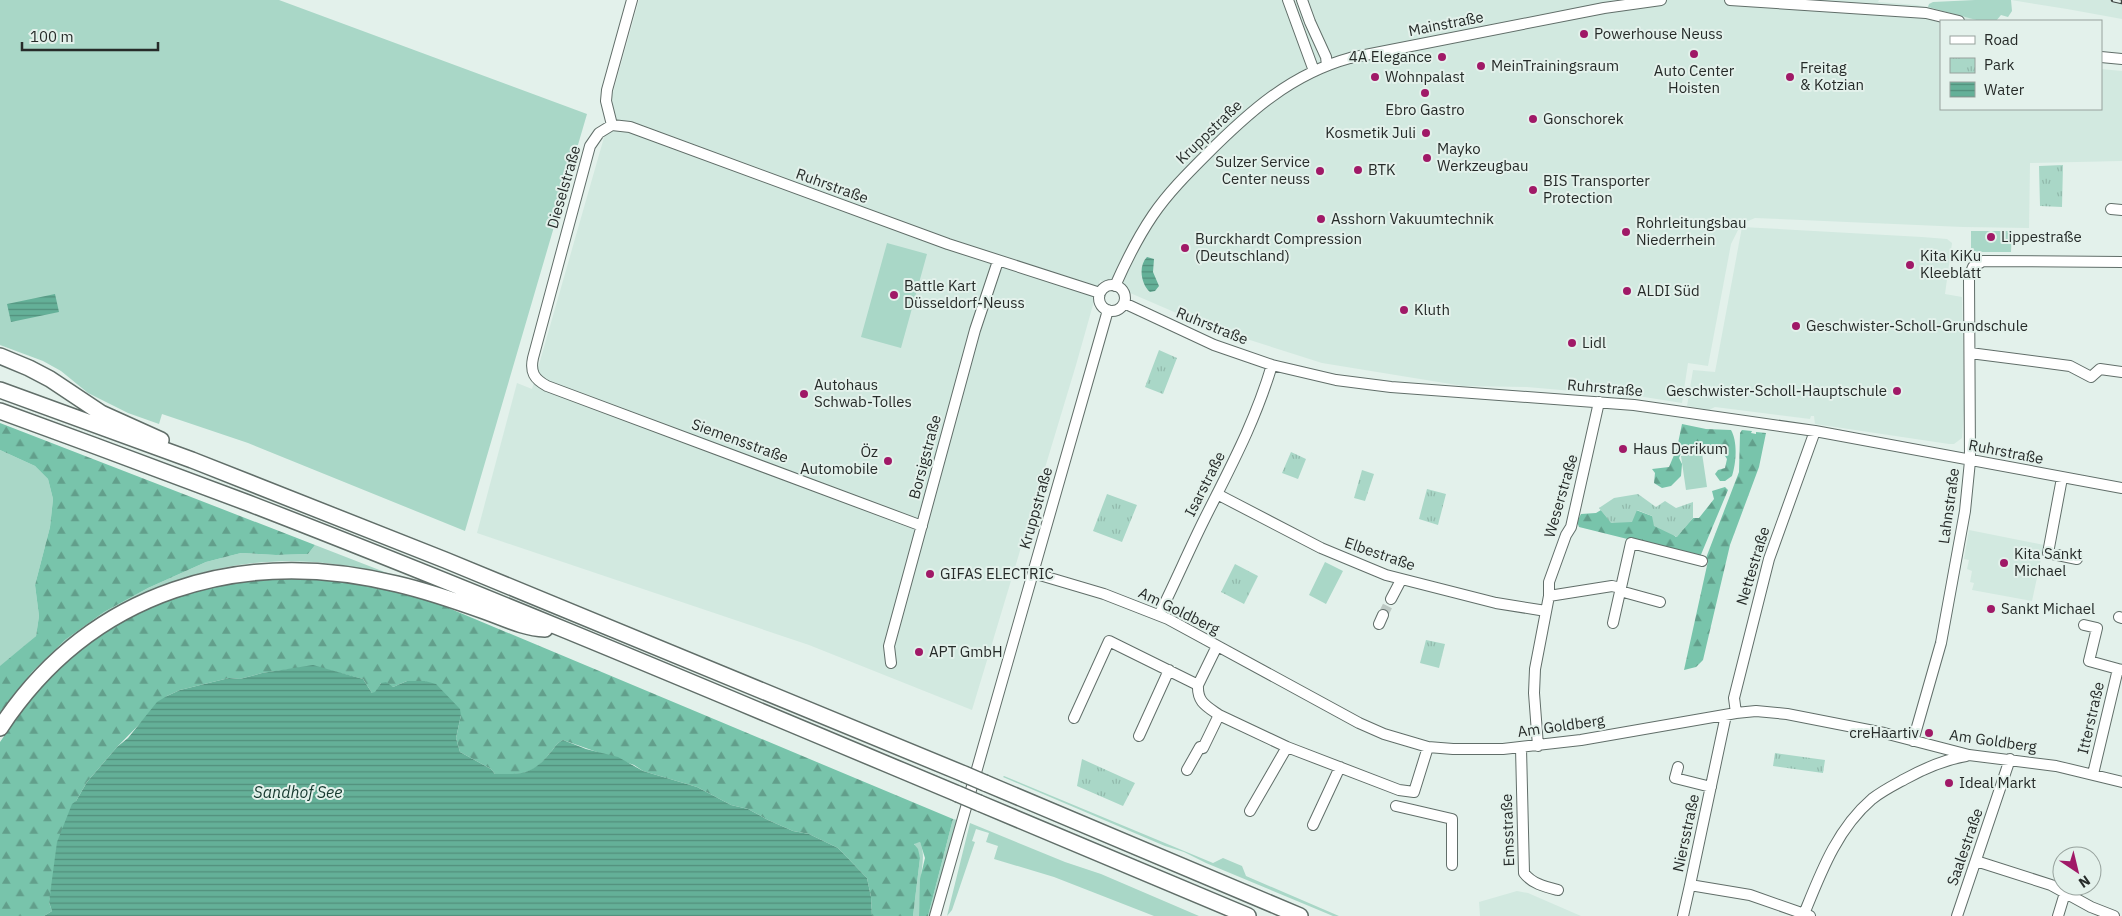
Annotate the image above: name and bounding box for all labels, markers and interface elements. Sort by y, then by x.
street label: Mainstraße [1407,7,1485,40]
scale bar [22,20,159,52]
legend [1940,20,2102,110]
place label: Powerhouse Neuss [1594,24,1723,43]
text: 100 m [30,27,74,46]
marker: Powerhouse Neuss [1578,28,1590,40]
text: Road [1984,30,2019,49]
place label: 4A Elegance [1349,47,1432,66]
marker: Auto Center Hoisten [1688,48,1700,60]
marker: 4A Elegance [1436,51,1448,63]
text: Park [1984,55,2014,74]
place label: MeinTrainingsraum [1491,56,1619,75]
place label: Freitag & Kotzian [1800,58,1864,94]
marker: MeinTrainingsraum [1475,60,1487,72]
place label: Auto Center Hoisten [1654,61,1735,97]
place label: Wohnpalast [1385,67,1465,86]
marker: Wohnpalast [1369,71,1381,83]
marker: Freitag & Kotzian [1784,71,1796,83]
text: Water [1984,80,2025,99]
marker: Ebro Gastro [1419,87,1431,99]
street label: Kruppstraße [1172,95,1246,168]
place label: Ebro Gastro [1385,100,1465,119]
place label: Gonschorek [1543,109,1624,128]
marker: Gonschorek [1527,113,1539,125]
place label: Kosmetik Juli [1325,123,1416,142]
marker: Kosmetik Juli [1420,127,1432,139]
place label: Mayko Werkzeugbau [1437,139,1529,175]
street label: Dieselstraße [543,143,584,231]
place label: Sulzer Service Center neuss [1215,152,1310,188]
marker: Mayko Werkzeugbau [1421,152,1433,164]
place label: BTK [1368,160,1396,179]
street label: Ruhrstraße [793,164,871,207]
marker: BTK [1352,164,1364,176]
marker: Sulzer Service Center neuss [1314,165,1326,177]
place label: BIS Transporter Protection [1543,171,1650,207]
marker: BIS Transporter Protection [1527,184,1539,196]
place label: Asshorn Vakuumtechnik [1331,209,1494,228]
marker: Asshorn Vakuumtechnik [1315,213,1327,225]
place label: Rohrleitungsbau Niederrhein [1636,213,1747,249]
marker: Rohrleitungsbau Niederrhein [1620,226,1632,238]
place label: Lippestraße [2001,227,2082,246]
place label: Burckhardt Compression (Deutschland) [1195,229,1362,265]
marker: Lippestraße [1985,231,1997,243]
marker: Burckhardt Compression (Deutschland) [1179,242,1191,254]
place label: Kita KiKu Kleeblatt [1920,246,1981,282]
marker: Kita KiKu Kleeblatt [1904,259,1916,271]
place label: Battle Kart Düsseldorf-Neuss [904,276,1025,312]
place label: ALDI Süd [1637,281,1700,300]
marker: ALDI Süd [1621,285,1633,297]
marker: Battle Kart Düsseldorf-Neuss [888,289,900,301]
place label: Kluth [1414,300,1450,319]
street label: Ruhrstraße [1173,303,1251,349]
marker: Kluth [1398,304,1410,316]
place label: Geschwister-Scholl-Grundschule [1806,316,2028,335]
marker: Geschwister-Scholl-Grundschule [1790,320,1802,332]
place label: Lidl [1582,333,1606,352]
marker: Lidl [1566,337,1578,349]
place label: Autohaus Schwab-Tolles [814,375,912,411]
street label: Ruhrstraße [1566,375,1644,400]
place label: Geschwister-Scholl-Hauptschule [1666,381,1887,400]
marker: Geschwister-Scholl-Hauptschule [1891,385,1903,397]
marker: Autohaus Schwab-Tolles [798,388,810,400]
street label: Borsigstraße [904,413,945,501]
street label: Siemensstraße [689,414,791,467]
street label: Ruhrstraße [1967,435,2045,468]
place label: Haus Derikum [1633,439,1728,458]
place label: Öz Automobile [800,442,878,478]
marker: Haus Derikum [1617,443,1629,455]
street label: Isarstraße [1180,448,1229,520]
street label: Weserstraße [1540,452,1582,540]
marker: Öz Automobile [882,455,894,467]
street label: Kruppstraße [1015,465,1056,551]
street label: Lahnstraße [1934,467,1963,545]
street label: Nettestraße [1732,524,1773,607]
street label: Elbestraße [1342,533,1418,574]
place label: Kita Sankt Michael [2014,544,2082,580]
marker: Kita Sankt Michael [1998,557,2010,569]
place label: GIFAS ELECTRIC [940,564,1054,583]
marker: GIFAS ELECTRIC [924,568,936,580]
street label: Am Goldberg [1136,583,1223,638]
place label: Sankt Michael [2001,599,2095,618]
marker: Sankt Michael [1985,603,1997,615]
place label: APT GmbH [929,642,1003,661]
marker: APT GmbH [913,646,925,658]
street label: Itterstraße [2073,680,2108,756]
street label: Am Goldberg [1516,710,1606,741]
place label: creHaartiv [1849,723,1920,742]
street label: Am Goldberg [1948,725,2038,756]
marker: creHaartiv [1923,727,1935,739]
place label: Ideal Markt [1959,773,2036,792]
marker: Ideal Markt [1943,777,1955,789]
water label: Sandhof See [254,782,342,802]
street label: Niersstraße [1668,792,1703,874]
street label: Emsstraße [1497,793,1518,867]
street label: Saalestraße [1942,806,1987,888]
north arrow [2052,846,2102,896]
text: N [2075,871,2094,892]

